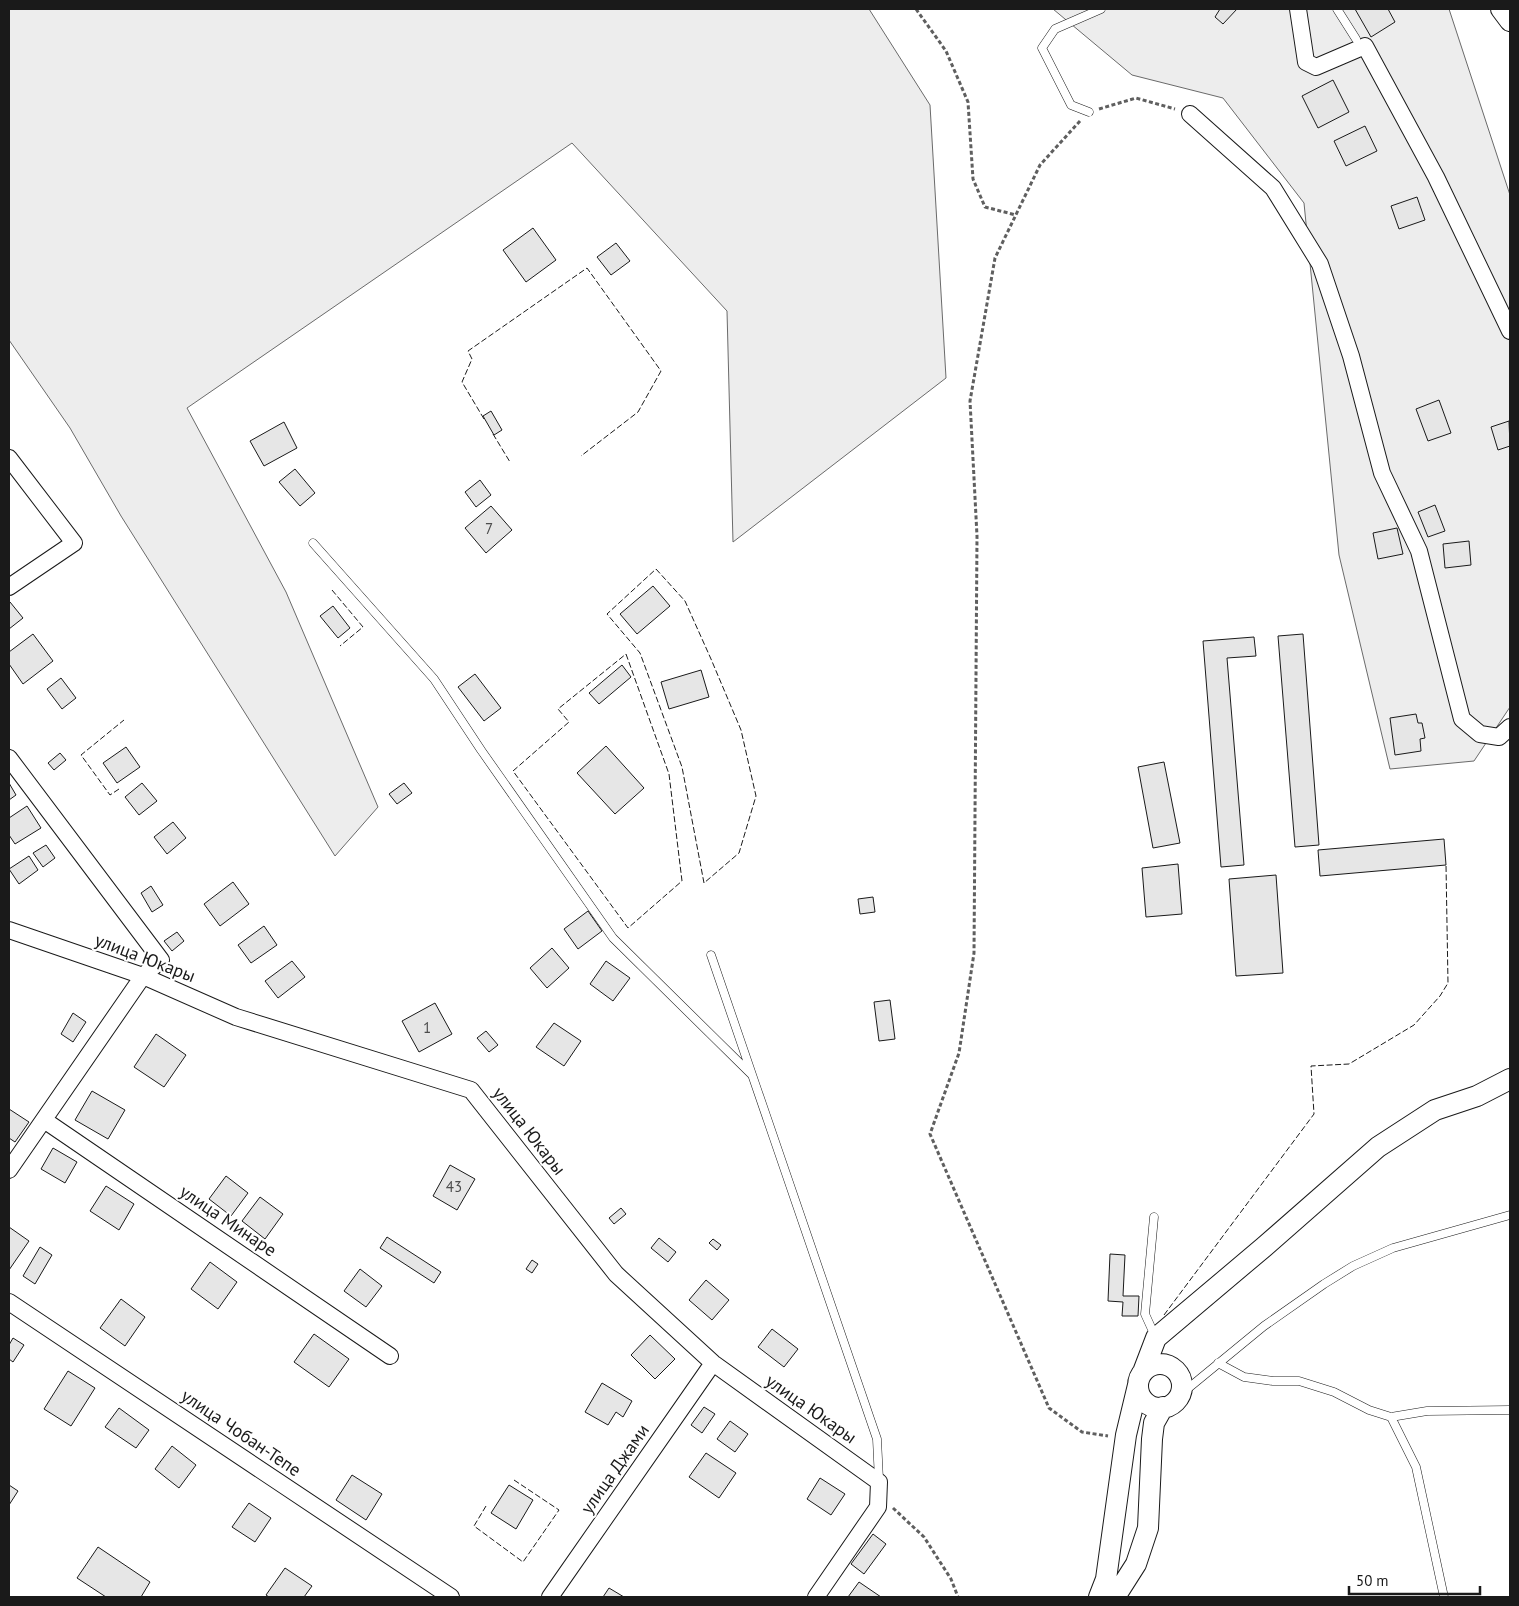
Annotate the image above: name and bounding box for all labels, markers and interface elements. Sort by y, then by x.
house number: 7 [485,519,493,538]
street label: улица Юкары [92,928,199,987]
house number: 1 [423,1018,431,1037]
street label: улица Юкары [488,1082,571,1179]
house number: 43 [446,1177,462,1196]
street label: улица Минаре [175,1180,281,1261]
street label: улица Юкары [761,1369,861,1448]
street label: улица Чобан-Тепе [177,1384,306,1481]
street label: улица Джами [575,1419,654,1518]
scale bar [1349,1564,1480,1596]
text: 50 m [1356,1571,1389,1590]

